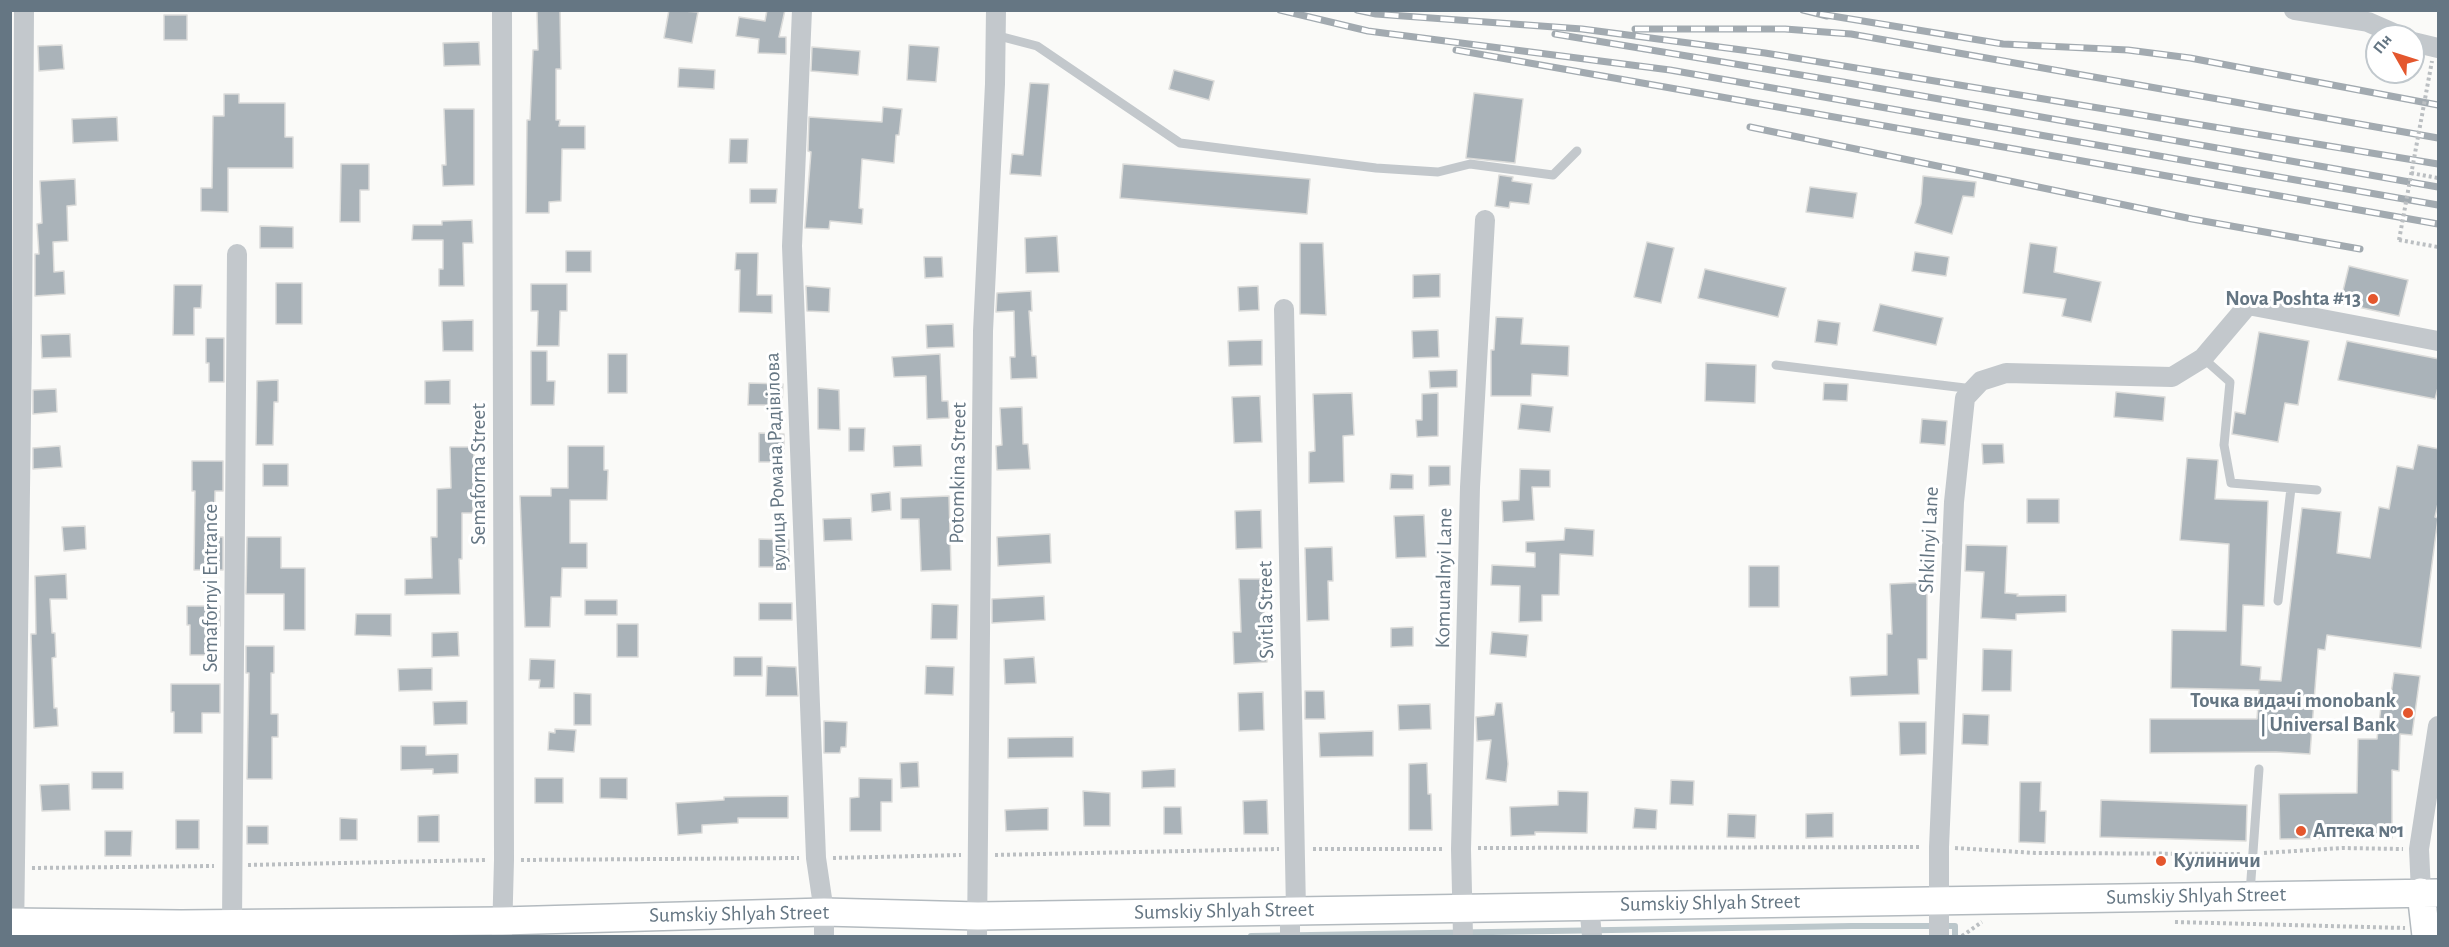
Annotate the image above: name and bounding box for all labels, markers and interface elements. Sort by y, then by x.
north arrow [2365,24,2425,84]
text: Пн [2370,31,2395,57]
place label: Nova Poshta #13 [2225,286,2361,312]
marker: Nova Poshta #13 [2366,292,2380,306]
street label: вулиця Романа Радівілова [760,352,792,572]
street label: Potomkina Street [944,402,972,544]
street label: Semaforna Street [466,403,492,545]
street label: Shkilnyi Lane [1914,486,1944,594]
street label: Semafornyi Entrance [198,504,224,672]
street label: Komunalnyi Lane [1430,507,1458,649]
street label: Svitla Street [1253,561,1279,659]
place label: Точка видачі monobank | Universal Bank [2190,688,2396,738]
marker: Точка видачі monobank | Universal Bank [2401,706,2415,720]
place label: Аптека №1 [2313,818,2405,844]
marker: Аптека №1 [2294,824,2308,838]
place label: Кулиничи [2173,848,2261,874]
marker: Кулиничи [2154,854,2168,868]
street label: Sumskiy Shlyah Street [2106,882,2286,910]
street label: Sumskiy Shlyah Street [1620,889,1800,917]
street label: Sumskiy Shlyah Street [1134,897,1314,925]
street label: Sumskiy Shlyah Street [649,900,829,928]

